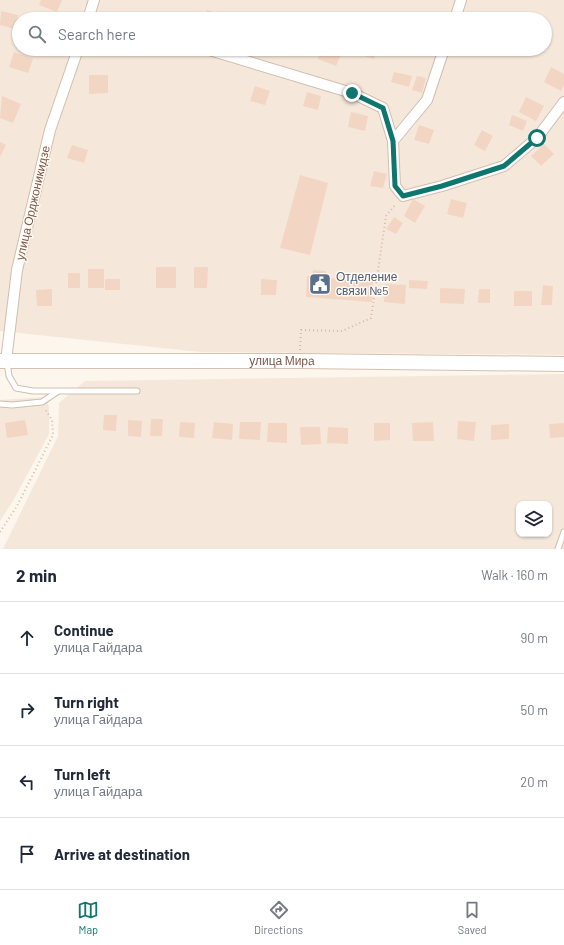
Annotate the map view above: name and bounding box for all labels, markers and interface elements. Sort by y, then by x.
search box [12,12,552,56]
icon: search [26,23,48,45]
text: Search here [58,25,136,43]
route end [343,84,361,102]
route start [528,129,546,147]
street label: улица Орджоникидзе [12,144,53,262]
place label: Отделение связи №5 [336,269,398,297]
public building icon: Отделение связи №5 [307,271,333,297]
street label: улица Мира [249,353,315,368]
map controls [516,501,552,537]
button: layers [516,501,552,537]
text: 2 min [16,565,57,585]
text: Walk · 160 m [481,567,548,583]
text: Continue [54,621,114,639]
icon: ahead [16,627,38,649]
text: 90 m [521,630,548,646]
text: улица Гайдара [54,639,142,655]
text: Turn right [54,693,119,711]
icon: right [16,699,38,721]
text: 50 m [521,702,548,718]
text: улица Гайдара [54,711,142,727]
text: Turn left [54,765,110,783]
icon: left [16,771,38,793]
text: 20 m [520,774,548,790]
text: улица Гайдара [54,783,142,799]
icon: arrive [16,843,38,865]
text: Arrive at destination [54,845,190,863]
tab: Map [77,899,99,936]
tab: Directions [254,899,303,936]
tab: Saved [458,899,487,936]

